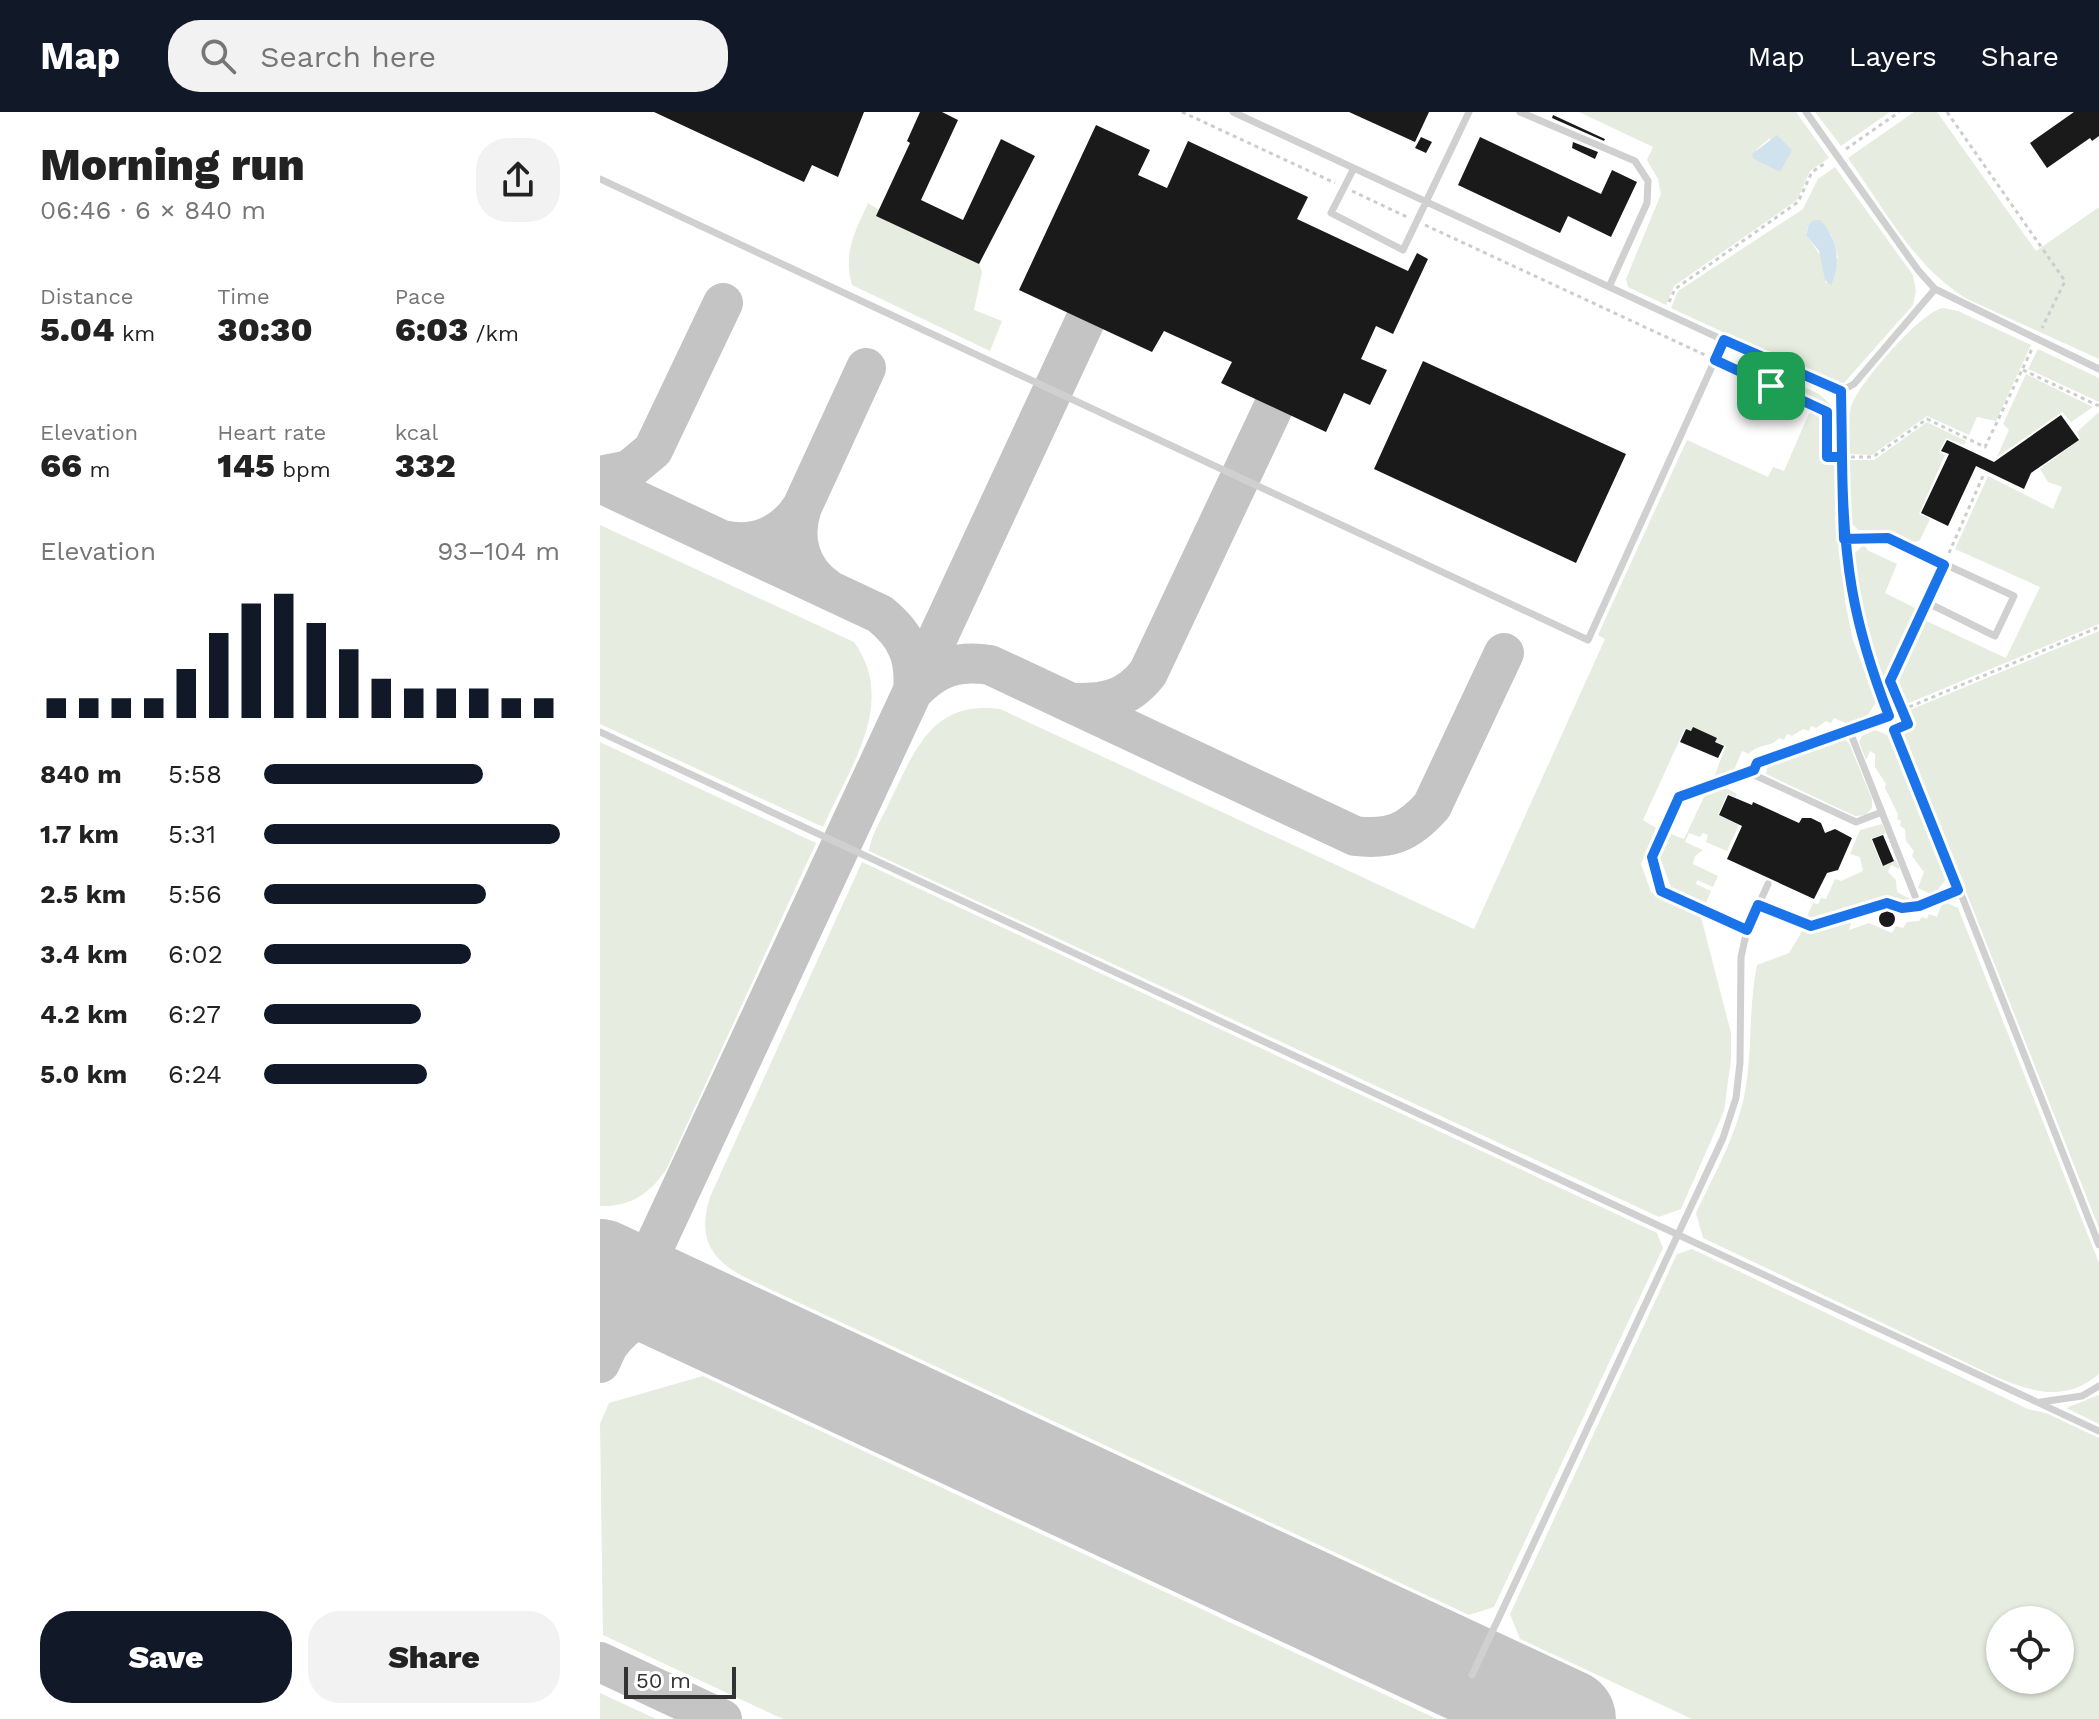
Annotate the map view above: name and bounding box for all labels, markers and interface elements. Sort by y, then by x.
search box [168,20,728,92]
text: Map [40,34,120,78]
icon: search [196,34,240,78]
text: Search here [260,39,436,74]
text: Map [1748,40,1805,73]
text: Layers [1849,40,1937,73]
text: Share [1981,40,2059,73]
button: share [476,138,560,222]
text: Morning run [40,139,305,191]
text: 06:46 · 6 × 840 m [40,195,266,225]
text: Distance [40,284,134,309]
text: Time [217,284,270,309]
text: Pace [395,284,446,309]
text: 5.04 [40,309,114,349]
text: 30:30 [217,309,313,349]
text: 6:03 [395,309,468,349]
text: km [114,321,155,346]
text: /km [468,321,519,346]
pin [1737,352,1805,420]
icon: arrive [1749,364,1793,408]
text: Elevation [40,420,138,445]
text: Heart rate [217,420,326,445]
text: kcal [395,420,438,445]
text: 66 [40,445,82,485]
text: 145 [217,445,275,485]
text: 332 [395,445,456,485]
text: m [82,457,111,482]
text: bpm [275,457,331,482]
text: Elevation [40,536,156,566]
text: 93–104 m [437,536,560,566]
text: 840 m [40,759,122,789]
text: 5:58 [168,759,222,789]
text: 1.7 km [40,819,119,849]
text: 5:31 [168,819,216,849]
text: 2.5 km [40,879,126,909]
text: 5:56 [168,879,222,909]
text: 3.4 km [40,939,128,969]
text: 6:02 [168,939,223,969]
text: 4.2 km [40,999,128,1029]
text: 6:27 [168,999,221,1029]
text: 5.0 km [40,1059,127,1089]
text: 6:24 [168,1059,222,1089]
map controls [1986,1606,2074,1694]
button: locate [1986,1606,2074,1694]
button: Save [40,1611,292,1703]
button: Share [308,1611,560,1703]
scale bar [624,1663,736,1699]
text: 50 m [636,1668,691,1693]

